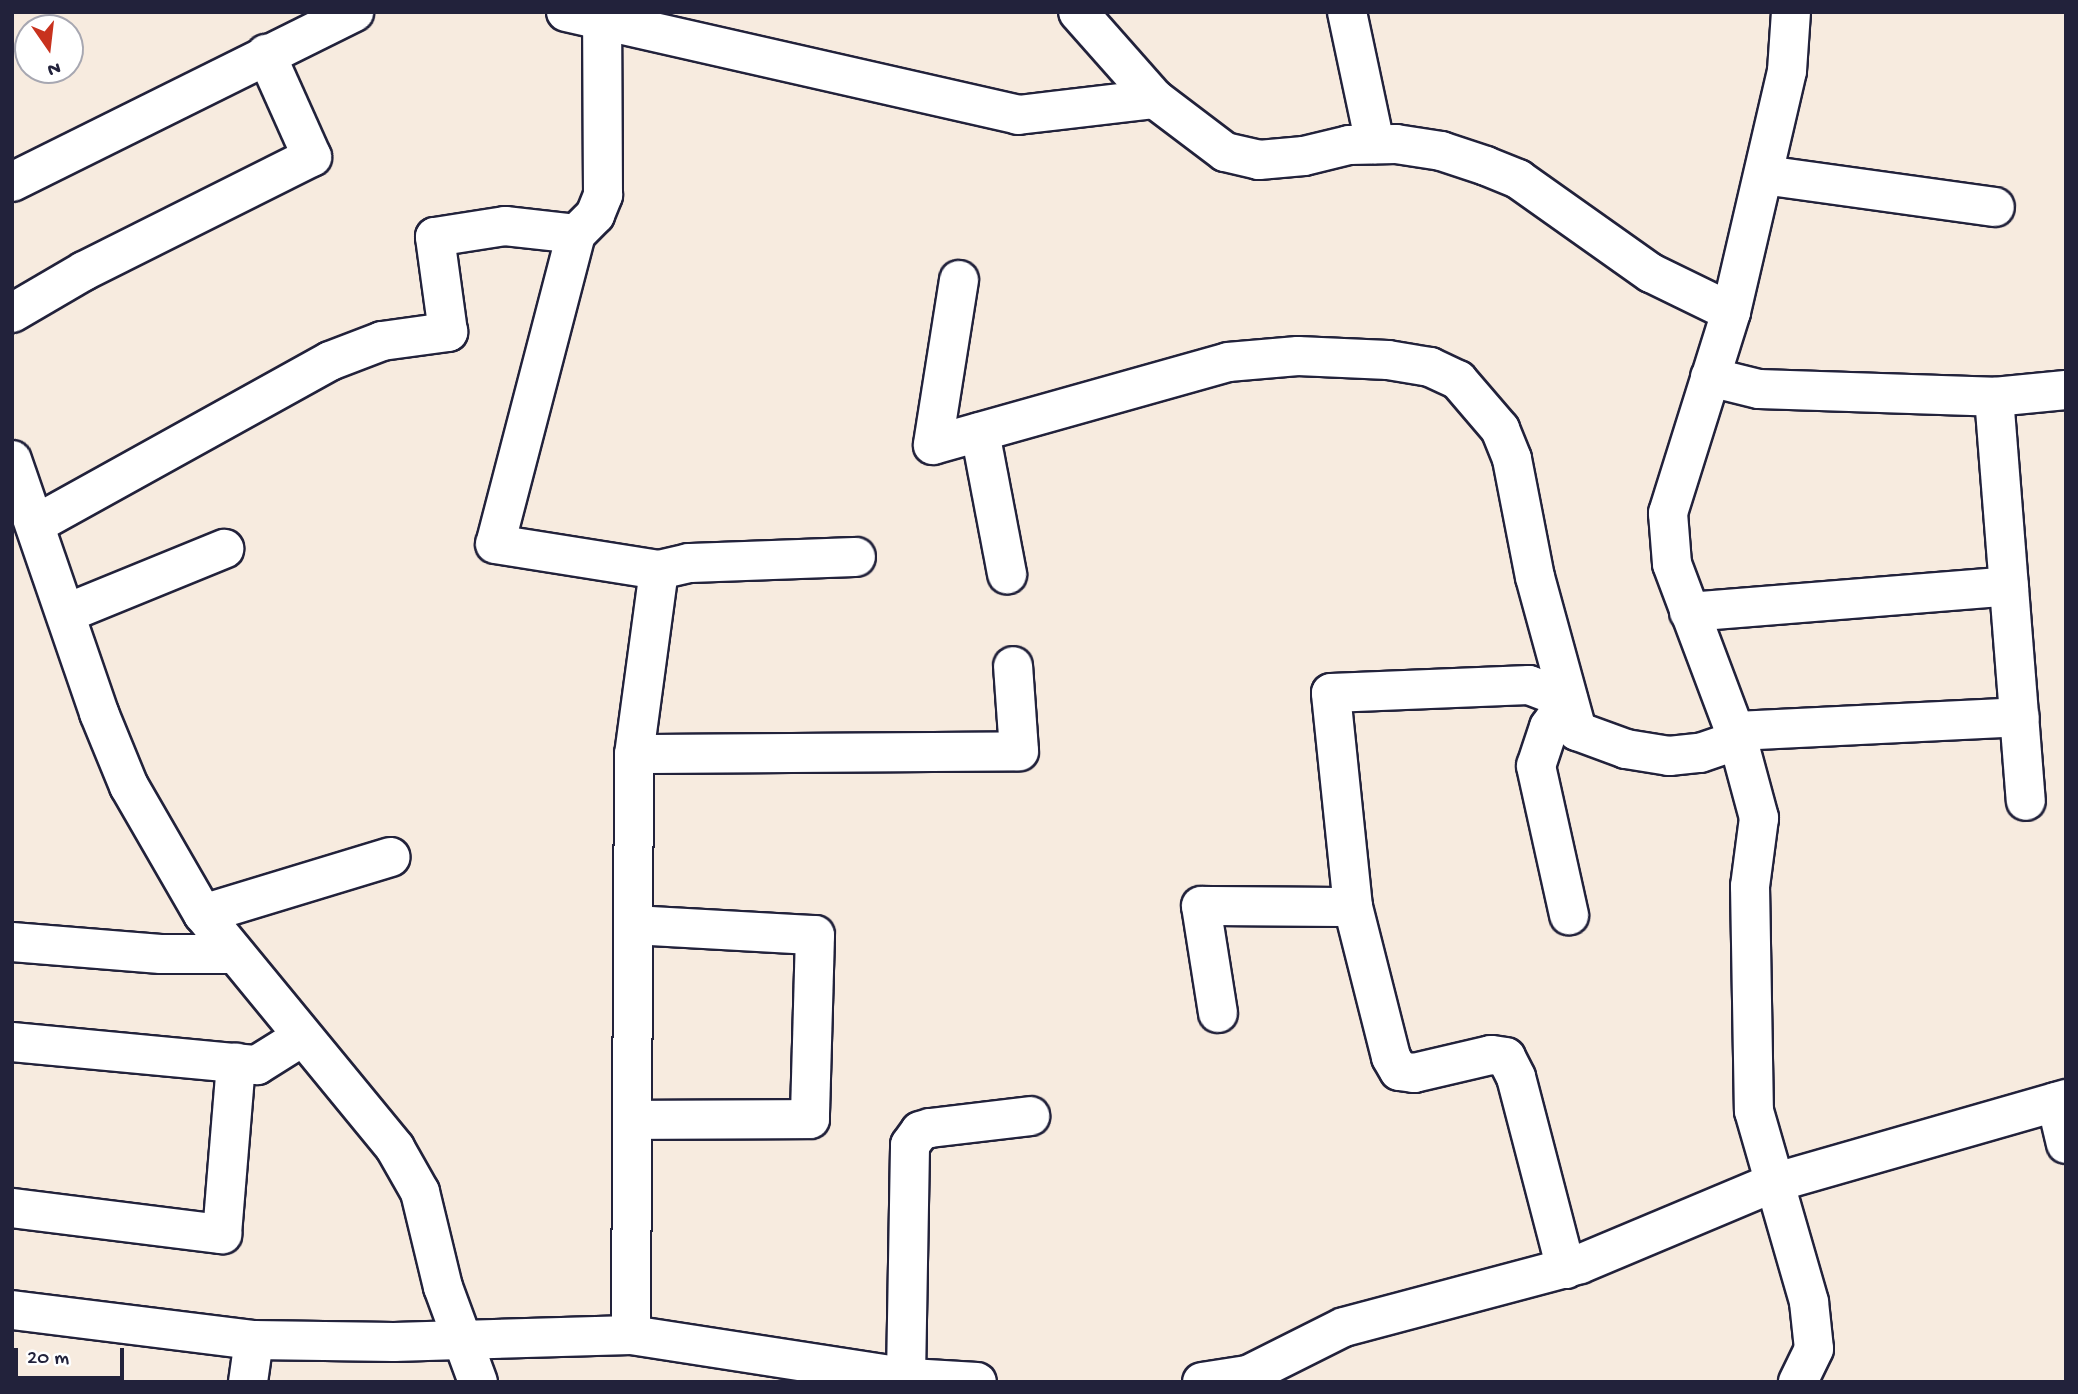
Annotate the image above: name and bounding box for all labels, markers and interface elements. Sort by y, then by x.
north arrow [14,14,84,84]
text: N [45,55,63,81]
scale bar [18,1334,128,1378]
text: 20 m [27,1347,69,1372]

